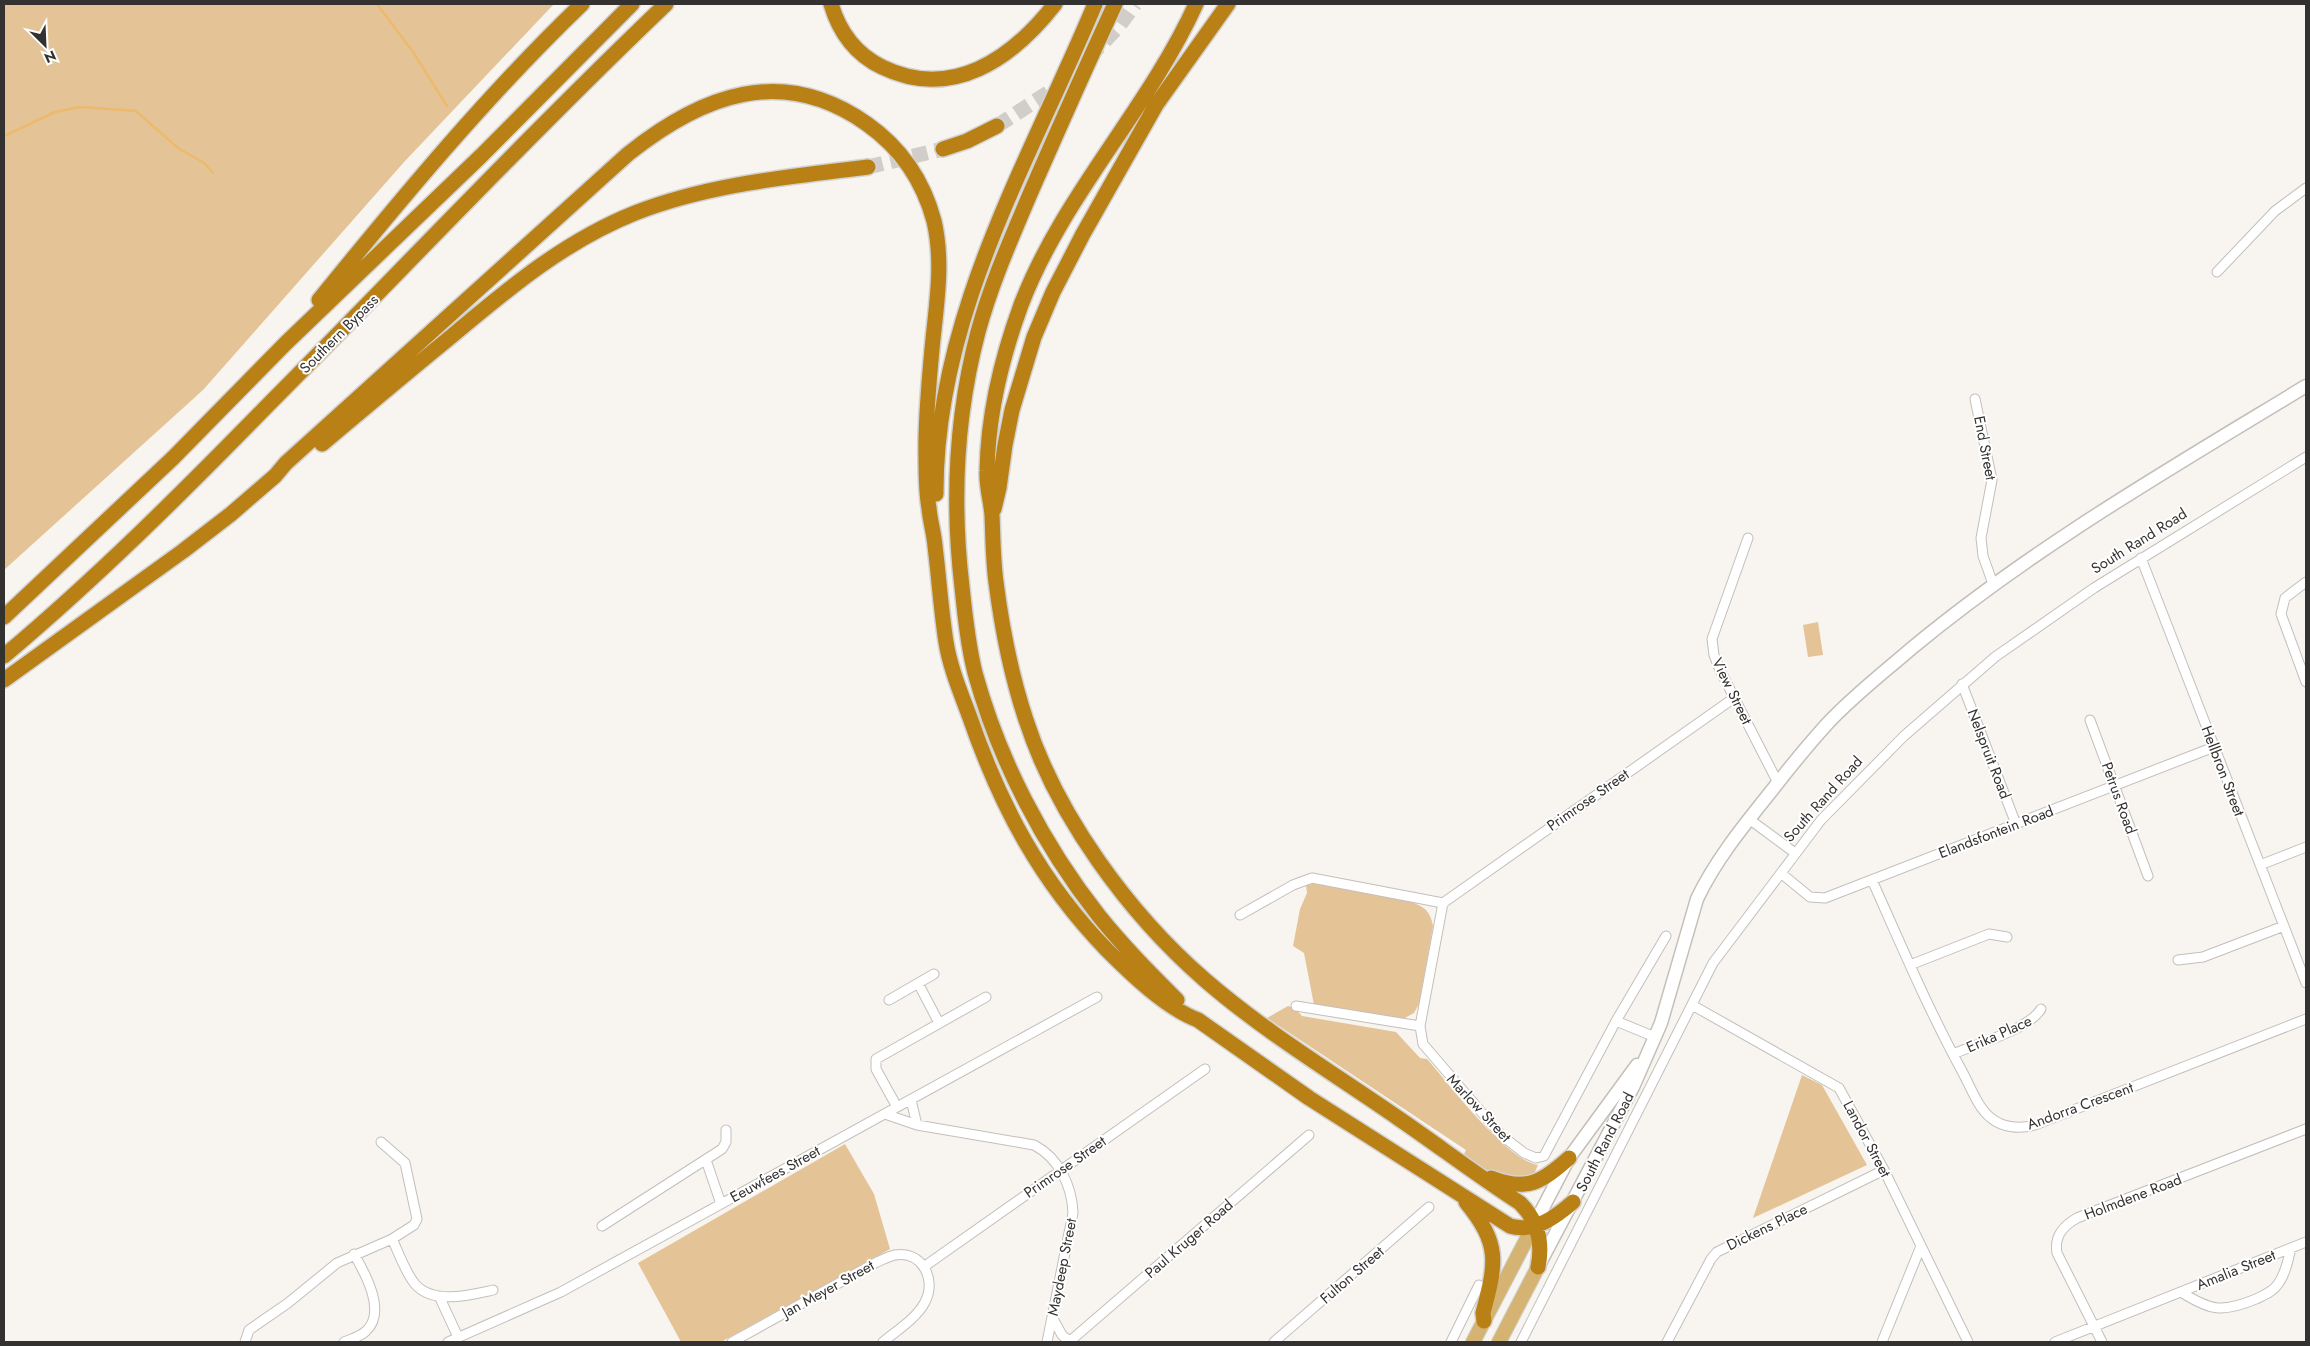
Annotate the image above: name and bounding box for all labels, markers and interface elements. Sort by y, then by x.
north arrow [20,20,70,70]
text: N [41,45,59,68]
street label: Southern Bypass [295,290,383,378]
street label: End Street [1968,414,2002,482]
street label: South Rand Road [2087,503,2191,579]
street label: View Street [1706,654,1758,728]
street label: Nelspruit Road [1962,706,2016,802]
street label: Hellbron Street [2196,723,2250,820]
street label: South Rand Road [1778,751,1868,847]
street label: Petrus Road [2096,759,2142,837]
street label: Primrose Street [1542,763,1634,836]
street label: Elandsfontein Road [1935,800,2057,864]
street label: Erika Place [1963,1010,2035,1058]
street label: Marlow Street [1441,1069,1517,1147]
street label: Andorra Crescent [2024,1076,2137,1135]
street label: South Rand Road [1570,1088,1640,1196]
street label: Landor Street [1838,1097,1897,1182]
street label: Primrose Street [1019,1130,1111,1203]
street label: Eeuwfees Street [726,1140,824,1208]
street label: Holmdene Road [2081,1168,2185,1226]
street label: Paul Kruger Road [1140,1194,1238,1284]
street label: Dickens Place [1723,1198,1811,1256]
street label: Maydeep Street [1042,1216,1082,1318]
street label: Fulton Street [1315,1241,1389,1309]
street label: Amalia Street [2193,1244,2279,1296]
street label: Jan Meyer Street [776,1254,878,1324]

